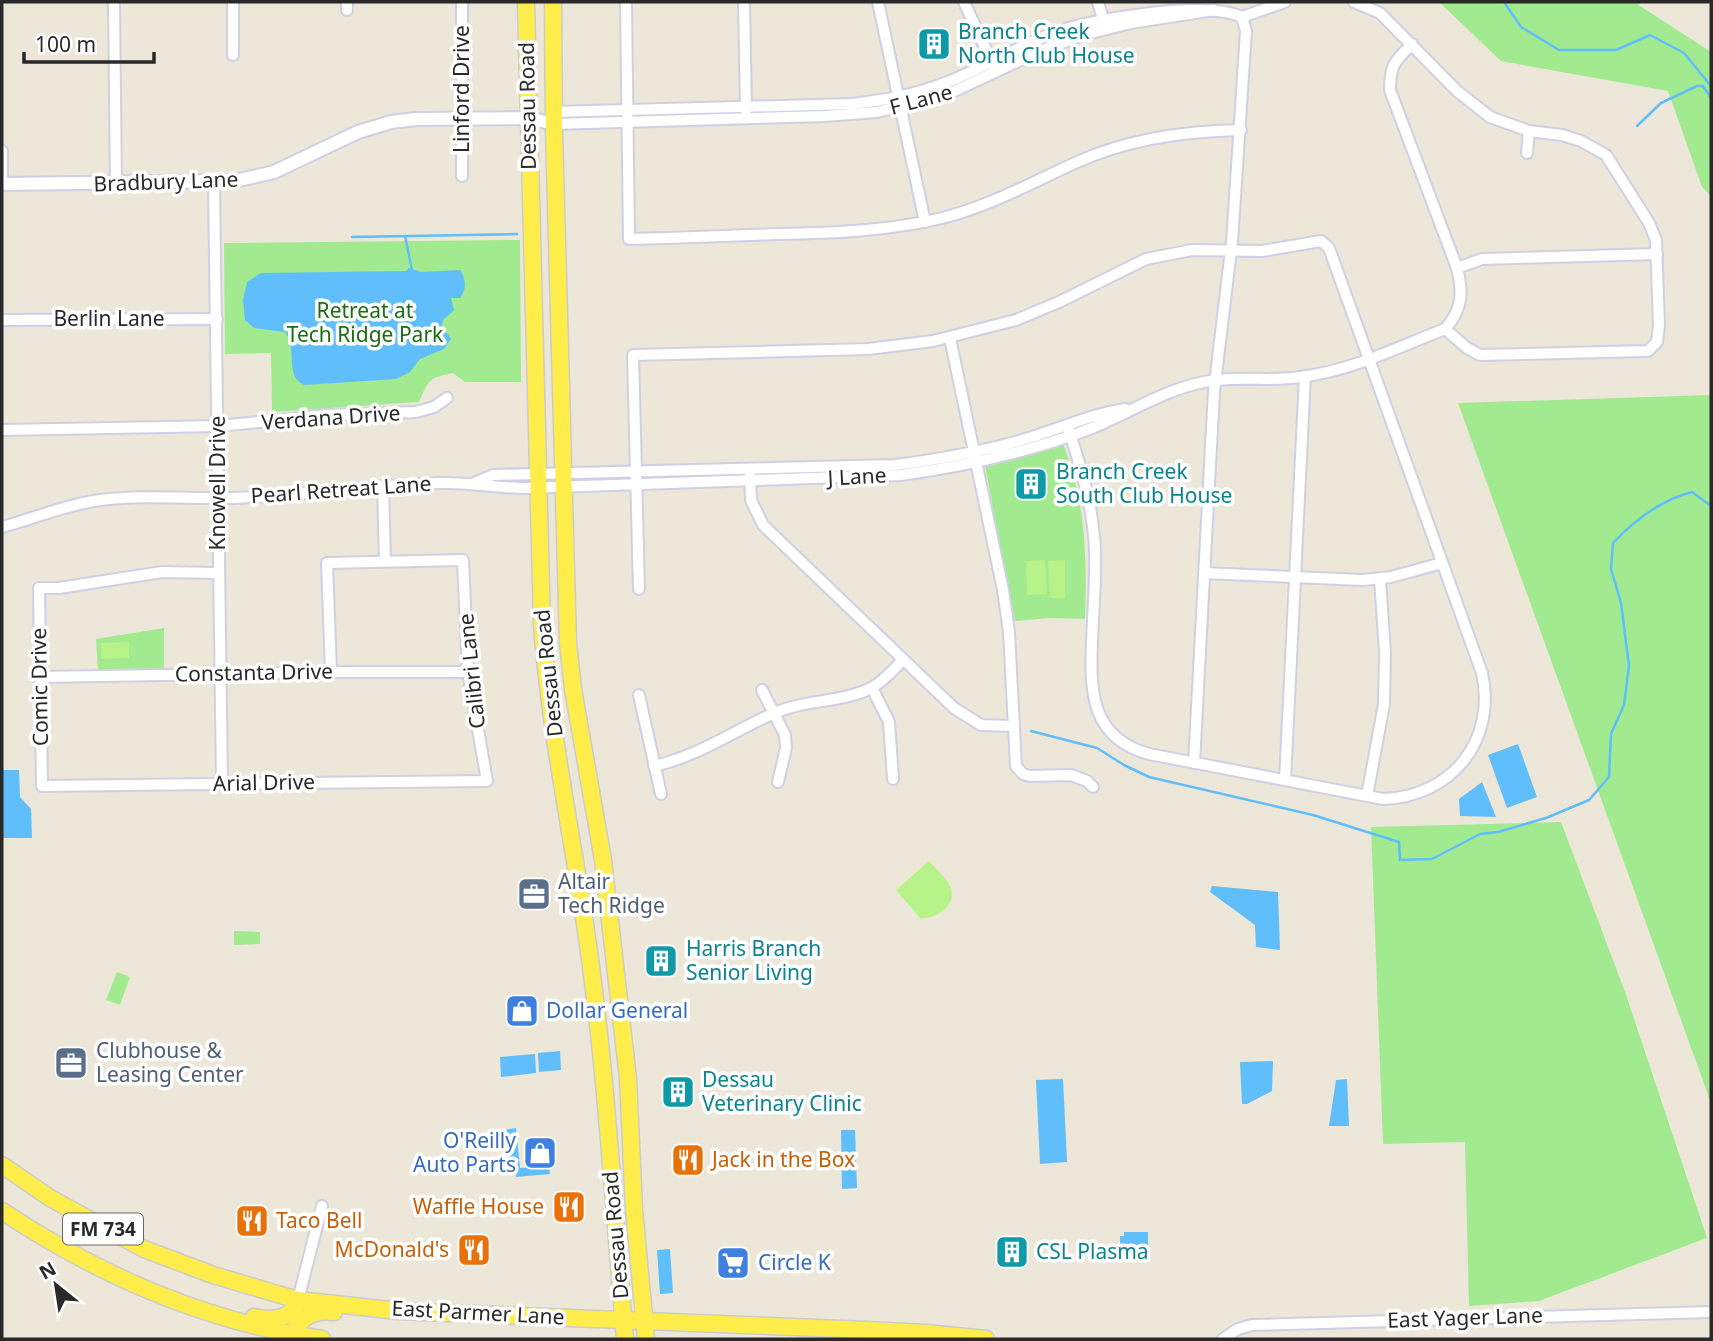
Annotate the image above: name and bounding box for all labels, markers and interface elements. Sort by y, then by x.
place label: Branch Creek North Club House [958,17,1135,69]
scale bar [24,21,154,65]
street label: Linford Drive [447,25,475,153]
building icon: Branch Creek North Club House [915,25,953,63]
text: 100 m [35,30,96,58]
street label: Dessau Road [512,42,542,170]
street label: F Lane [886,77,955,121]
street label: Bradbury Lane [93,164,239,198]
park label: Retreat at Tech Ridge Park [287,296,444,348]
street label: Berlin Lane [53,304,165,332]
street label: Verdana Drive [261,398,401,436]
street label: Knowell Drive [203,416,231,550]
place label: Branch Creek South Club House [1056,457,1232,509]
street label: J Lane [825,460,887,492]
building icon: Branch Creek South Club House [1012,465,1050,503]
street label: Pearl Retreat Lane [250,469,432,509]
street label: Dessau Road [527,608,569,738]
street label: Calibri Lane [451,612,491,730]
street label: Comic Drive [24,628,54,747]
street label: Constanta Drive [175,657,333,687]
street label: Arial Drive [213,767,315,797]
place label: Altair Tech Ridge [558,867,665,919]
office icon: Altair Tech Ridge [515,875,553,913]
place label: Harris Branch Senior Living [686,934,821,986]
building icon: Harris Branch Senior Living [642,942,680,980]
shop icon: Dollar General [503,992,541,1030]
place label: Dollar General [546,996,688,1024]
place label: Clubhouse & Leasing Center [96,1036,244,1088]
office icon: Clubhouse & Leasing Center [52,1044,90,1082]
place label: Dessau Veterinary Clinic [702,1065,862,1117]
building icon: Dessau Veterinary Clinic [659,1073,697,1111]
place label: O'Reilly Auto Parts [413,1126,516,1178]
shop icon: O'Reilly Auto Parts [521,1134,559,1172]
restaurant icon: Jack in the Box [669,1141,707,1179]
place label: Jack in the Box [710,1145,855,1173]
street label: Dessau Road [595,1170,635,1300]
restaurant icon: Waffle House [550,1188,588,1226]
place label: Waffle House [413,1192,544,1220]
restaurant icon: Taco Bell [233,1202,271,1240]
place label: Taco Bell [276,1206,362,1234]
road number: FM 734 [63,1214,143,1245]
restaurant icon: McDonald's [455,1231,493,1269]
building icon: CSL Plasma [993,1233,1031,1271]
place label: McDonald's [335,1235,449,1263]
place label: CSL Plasma [1036,1237,1149,1265]
supermarket icon: Circle K [714,1244,752,1282]
place label: Circle K [758,1248,831,1276]
north arrow [21,1250,91,1320]
text: N [34,1255,61,1285]
street label: East Parmer Lane [391,1293,565,1331]
street label: East Yager Lane [1387,1300,1543,1334]

